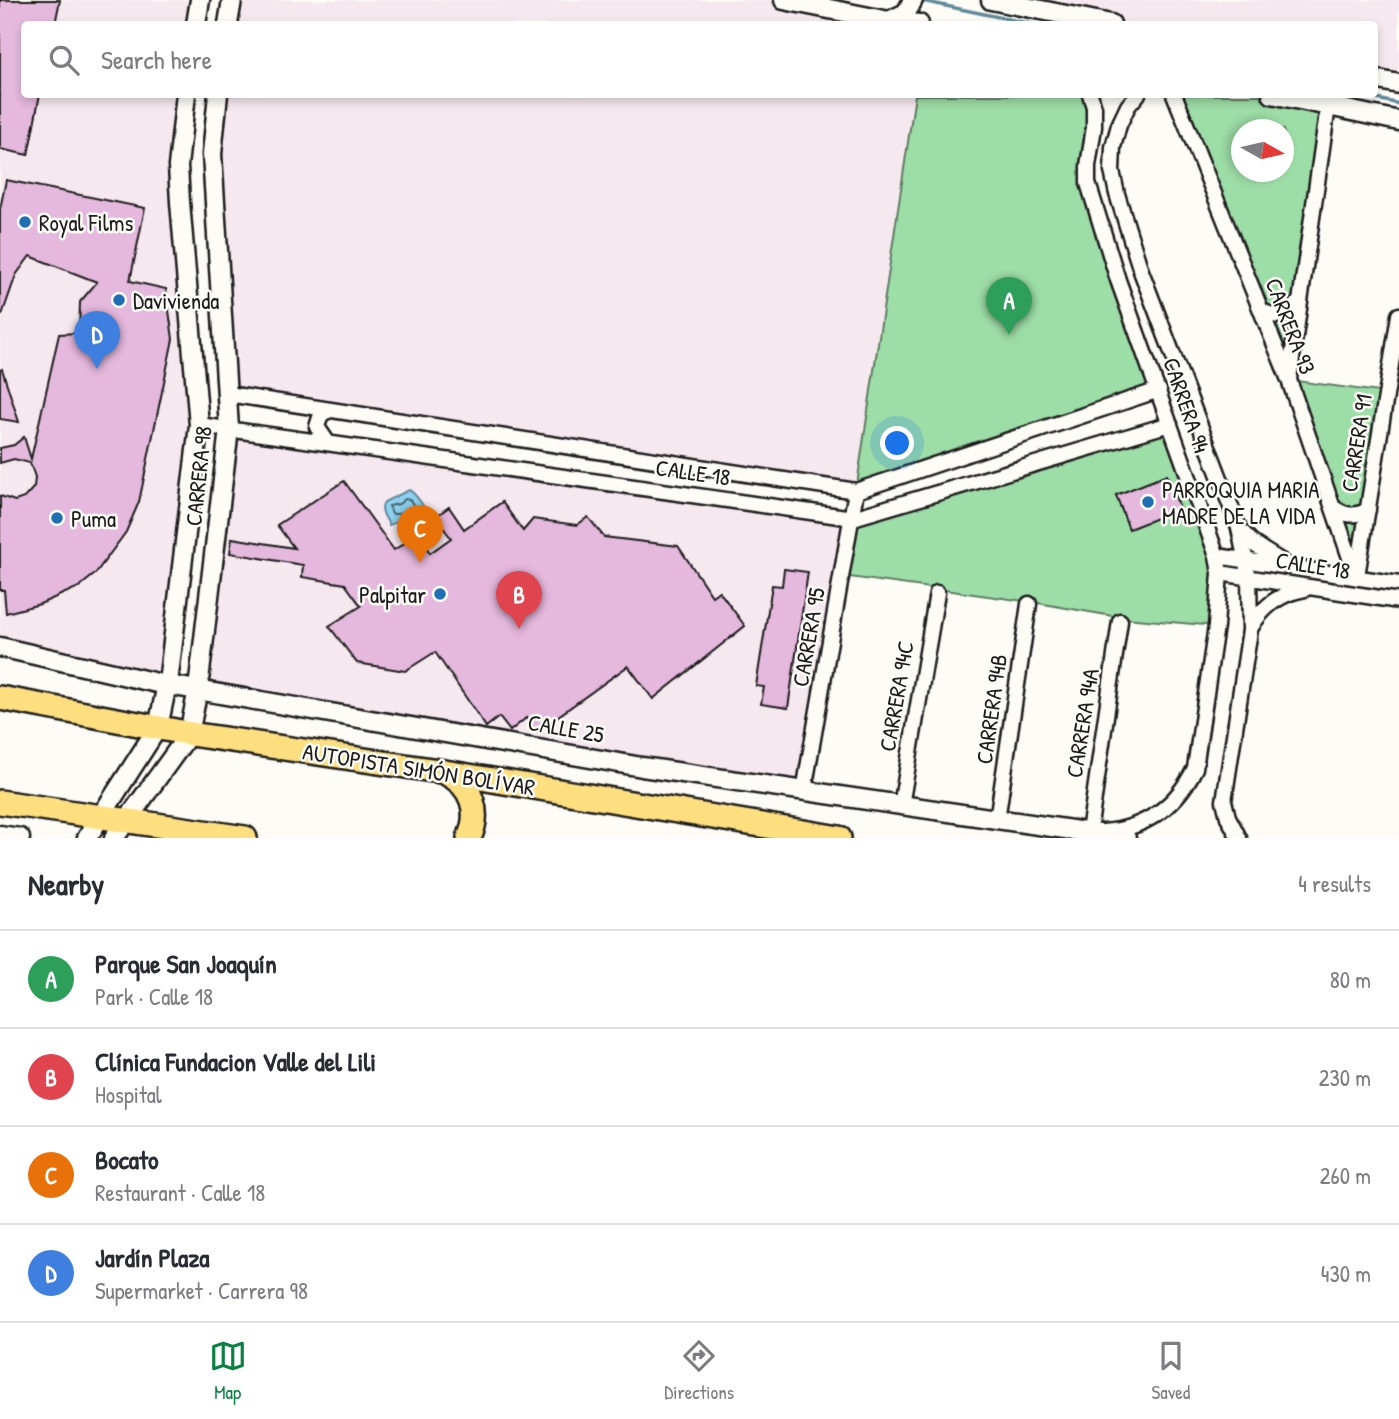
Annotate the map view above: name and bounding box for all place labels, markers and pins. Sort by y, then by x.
place label: Royal Films [39,207,133,238]
marker: Royal Films [17,214,33,230]
pin: A [986,277,1032,335]
place label: Davivienda [133,285,219,316]
marker: Davivienda [111,292,127,308]
pin: D [74,311,120,369]
place label: PARROQUIA MARIA MADRE DE LA VIDA [1162,474,1320,531]
marker: PARROQUIA MARIA MADRE DE LA VIDA [1140,494,1156,510]
place label: Puma [71,503,116,534]
pin: C [397,505,443,563]
marker: Puma [49,510,65,526]
pin: B [496,571,542,629]
place label: Palpitar [359,579,426,610]
marker: Palpitar [432,586,448,602]

